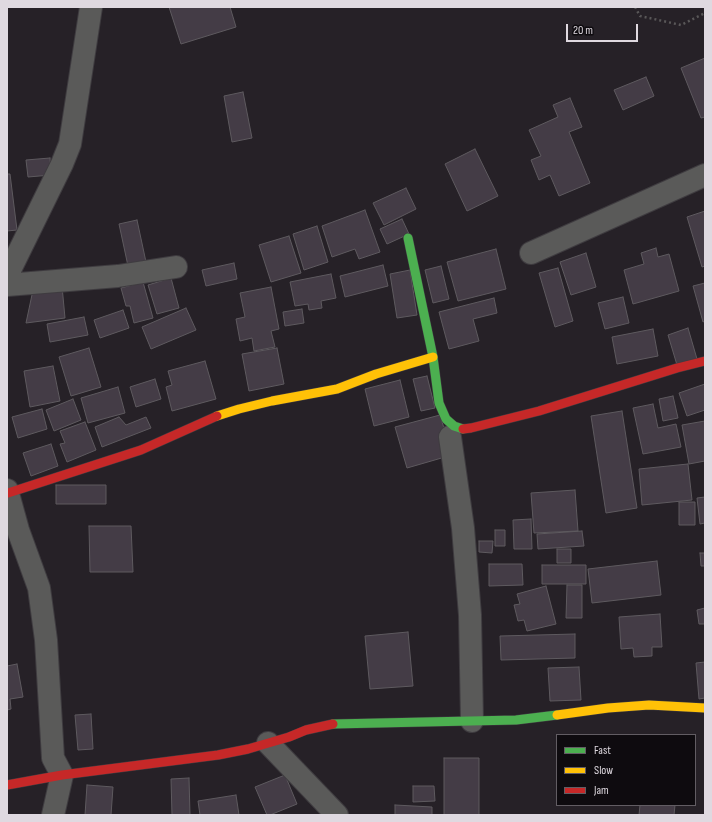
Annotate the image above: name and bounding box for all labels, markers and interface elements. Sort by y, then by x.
scale bar [568,16,640,42]
text: 20 m [573,23,593,38]
legend [556,734,696,806]
text: Fast [594,743,611,758]
text: Slow [594,763,613,778]
text: Jam [594,783,609,798]

